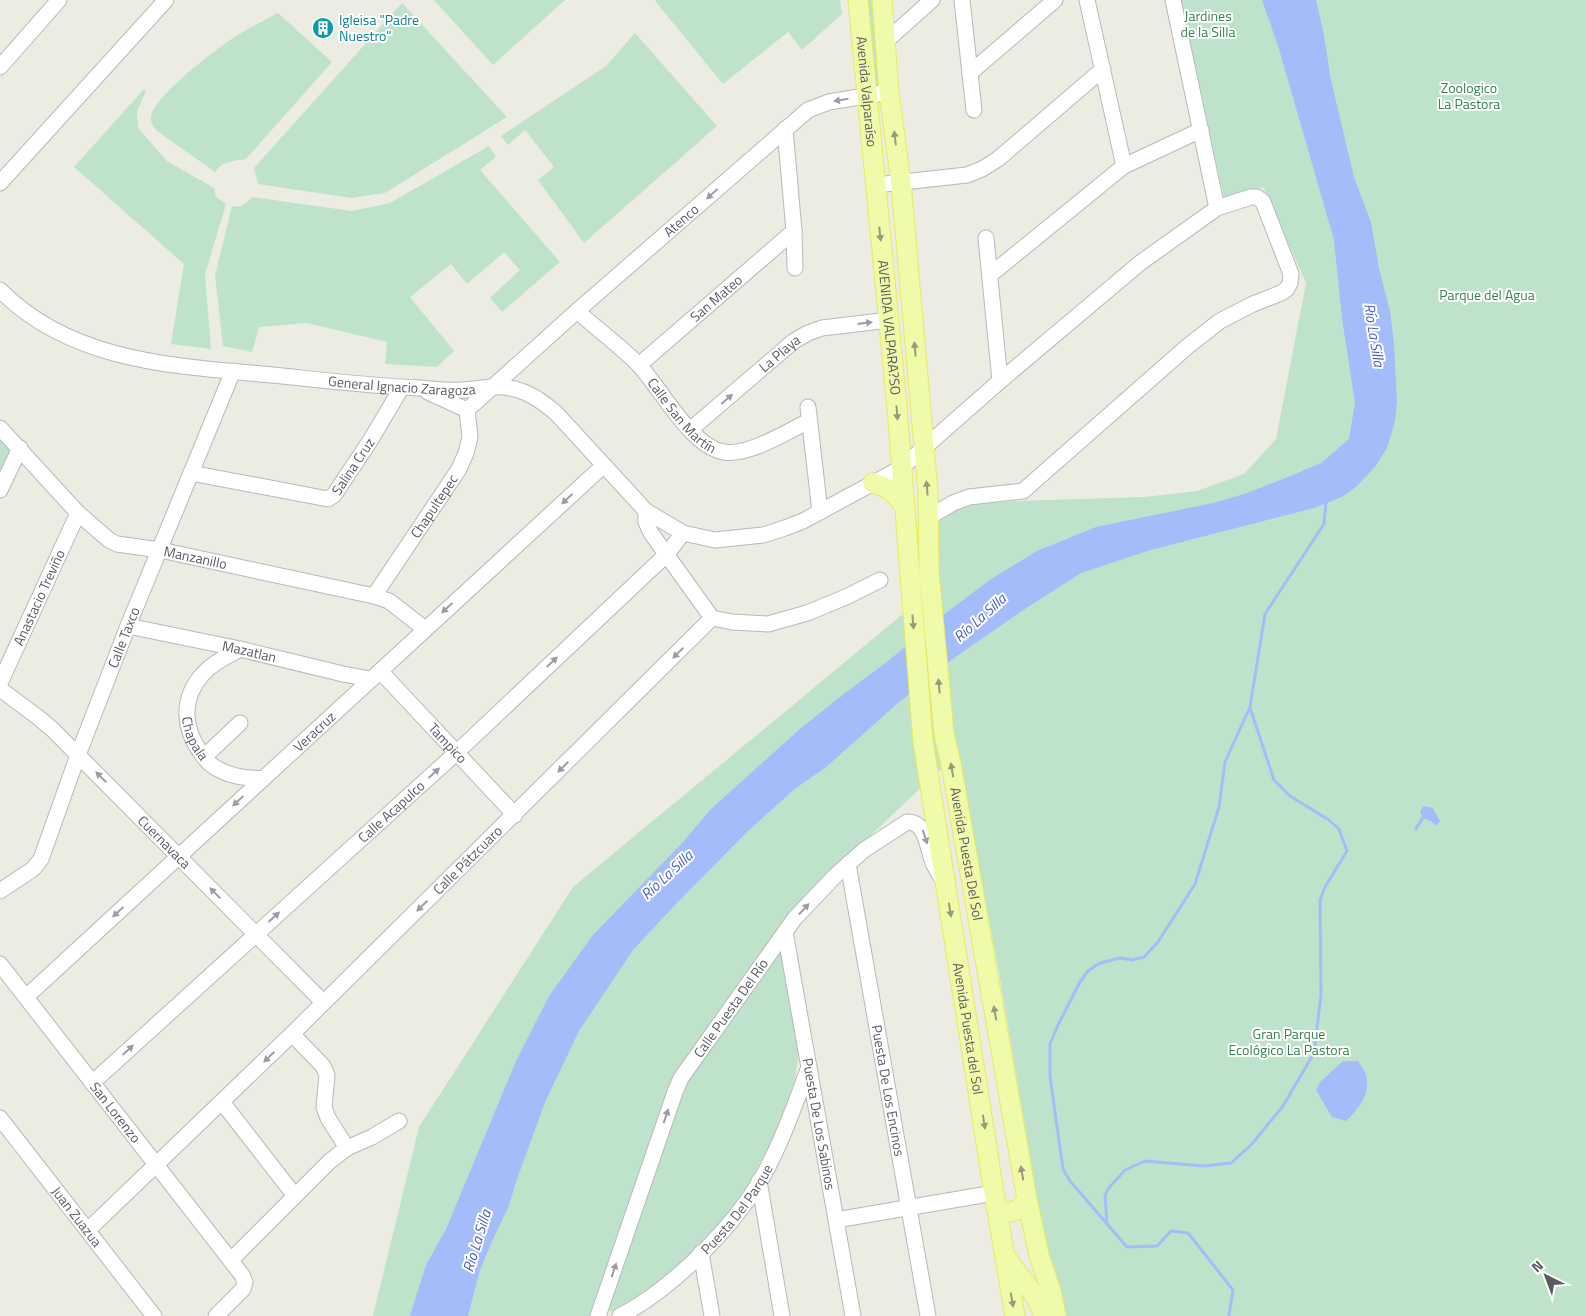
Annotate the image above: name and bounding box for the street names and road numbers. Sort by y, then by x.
street label: Avenida Valparaíso [852,35,883,148]
street label: Atenco [658,199,703,241]
street label: AVENIDA VALPARA?SO [873,259,907,396]
street label: San Mateo [685,269,747,327]
street label: La Playa [754,329,804,377]
street label: General Ignacio Zaragoza [327,370,477,400]
street label: Calle San Martín [643,373,720,458]
street label: Salina Cruz [326,433,379,499]
street label: Chapultepec [405,470,463,542]
street label: Manzanillo [162,540,229,574]
street label: Anastacio Treviño [8,546,70,649]
street label: Calle Taxco [102,603,145,671]
street label: Mazatlan [221,635,279,667]
street label: Veracruz [288,706,340,756]
street label: Chapala [177,715,214,765]
street label: Tampico [424,718,472,768]
street label: Calle Acapulco [353,775,429,847]
street label: Avenida Puesta Del Sol [945,786,989,922]
street label: Cuernavaca [133,810,196,873]
street label: Calle Pátzcuaro [428,820,507,899]
street label: Calle Puesta Del Río [688,954,773,1062]
street label: Avenida Puesta del Sol [948,961,989,1096]
street label: Puesta De Los Encinos [867,1023,911,1158]
street label: Puesta De Los Sabinos [797,1056,841,1192]
street label: San Lorenzo [85,1077,146,1147]
street label: Puesta Del Parque [696,1160,778,1259]
street label: Juan Zuazua [47,1182,107,1251]

